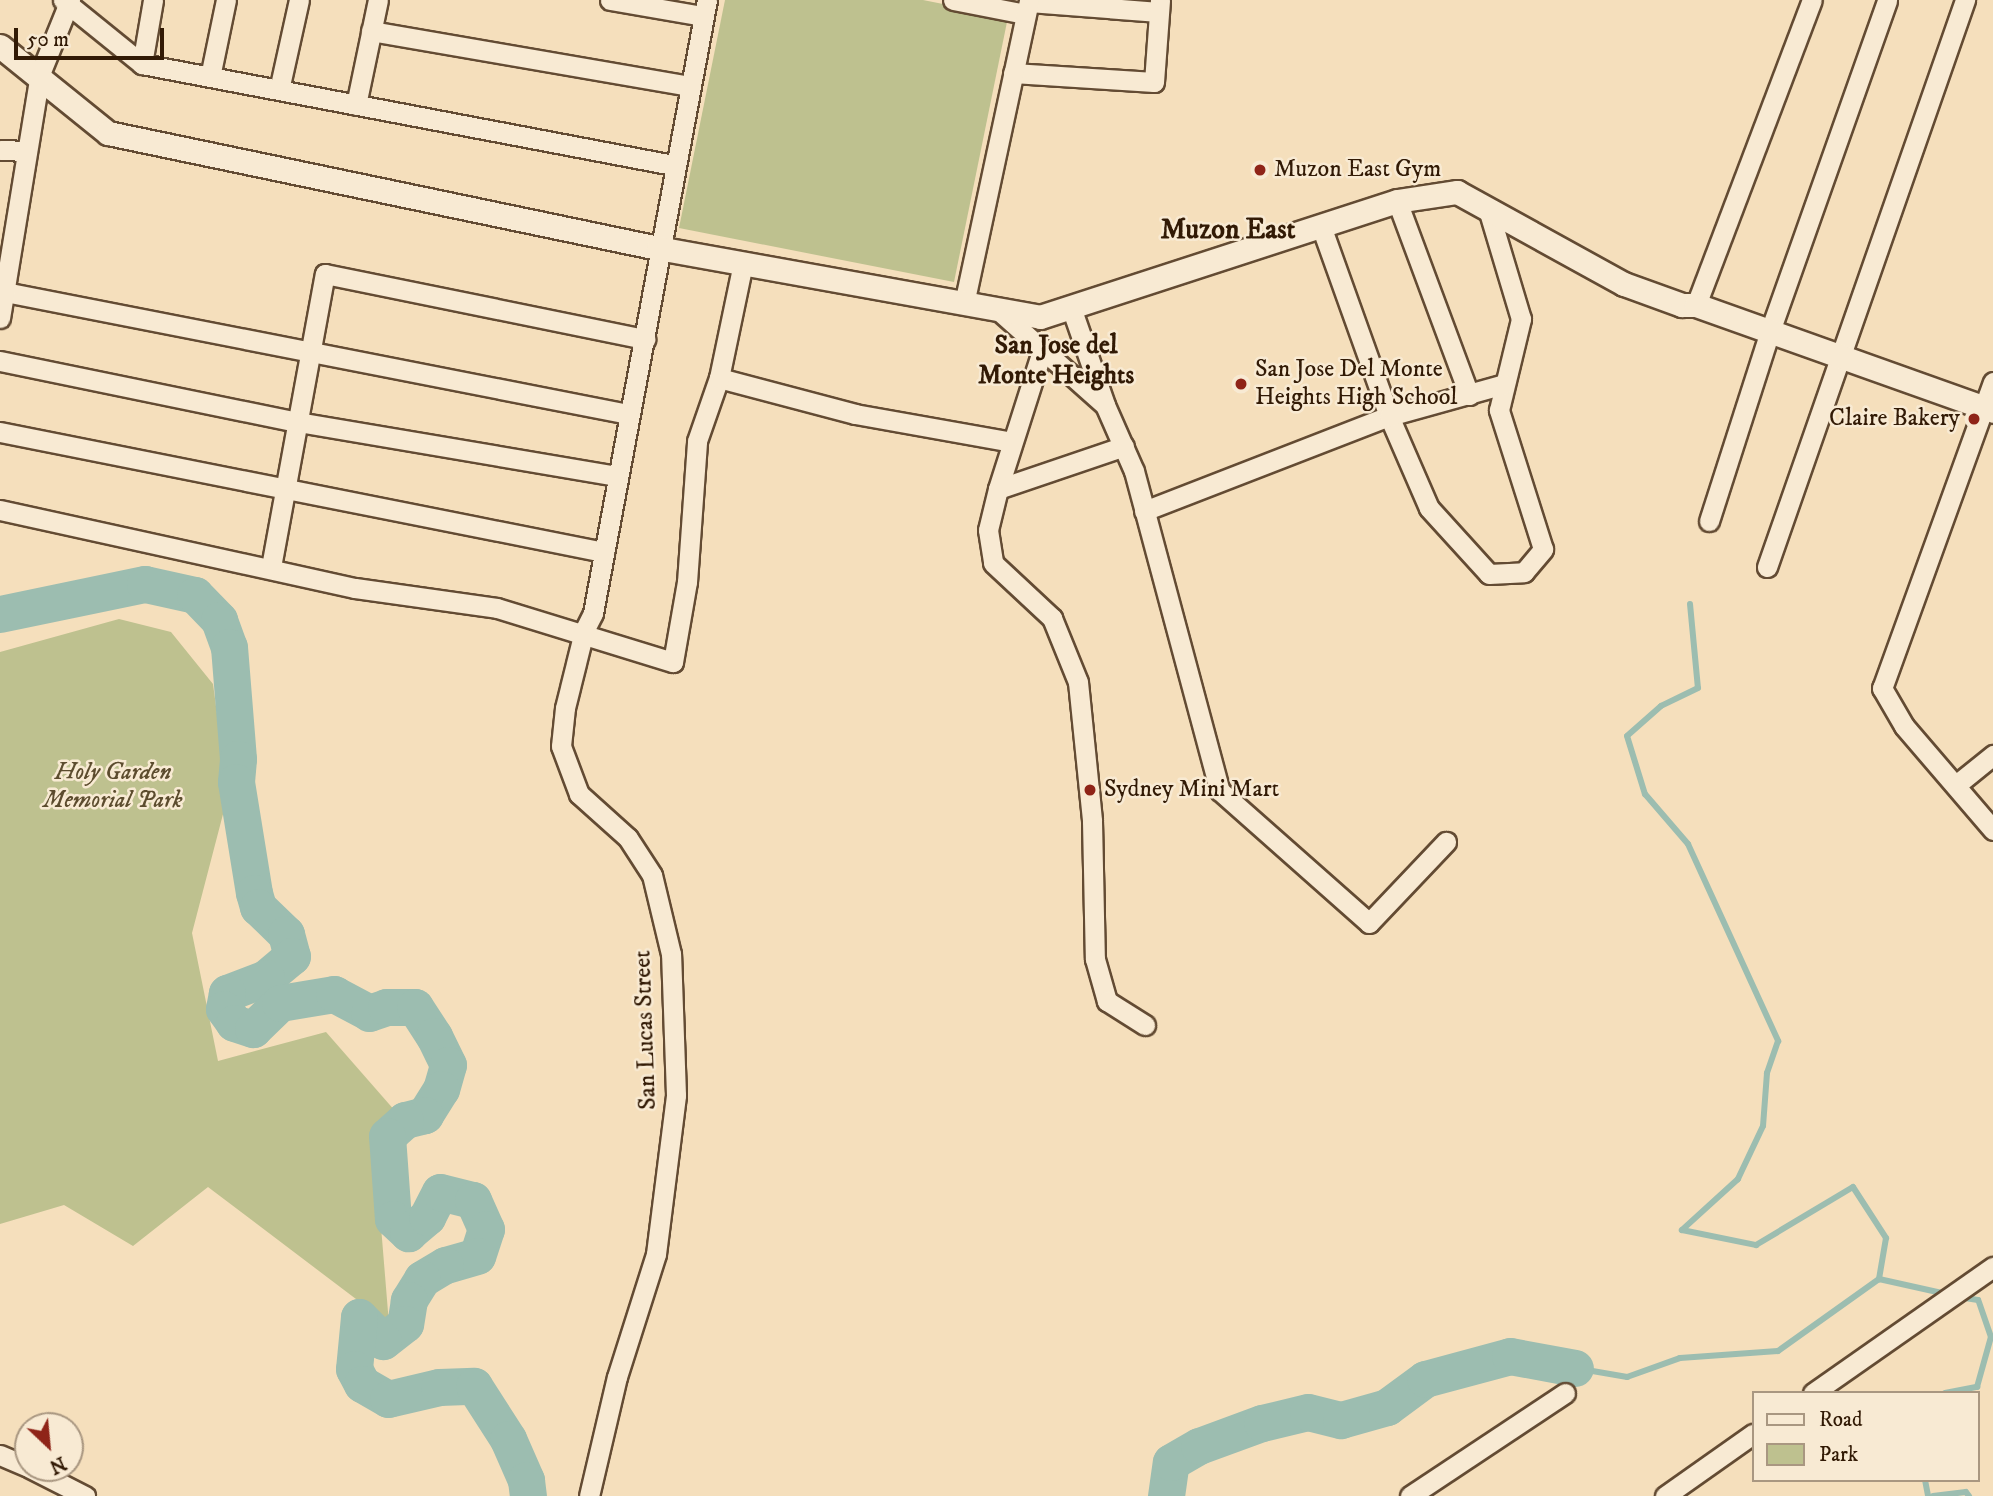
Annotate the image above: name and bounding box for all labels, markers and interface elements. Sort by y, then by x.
scale bar [18,14,168,58]
text: 50 m [27,27,69,53]
place label: Muzon East Gym [1274,156,1441,184]
marker: Muzon East Gym [1252,162,1268,178]
district label: Muzon East [1160,213,1296,247]
district label: San Jose del Monte Heights [978,330,1134,392]
place label: San Jose Del Monte Heights High School [1255,356,1458,412]
marker: San Jose Del Monte Heights High School [1233,376,1249,392]
place label: Claire Bakery [1829,405,1960,433]
marker: Claire Bakery [1966,411,1982,427]
park label: Holy Garden Memorial Park [43,759,183,815]
place label: Sydney Mini Mart [1104,776,1279,804]
marker: Sydney Mini Mart [1082,782,1098,798]
street label: San Lucas Street [629,950,663,1110]
legend [1752,1391,1979,1482]
text: Road [1819,1407,1863,1433]
north arrow [14,1412,84,1482]
text: Park [1819,1442,1858,1468]
text: N [45,1451,70,1478]

